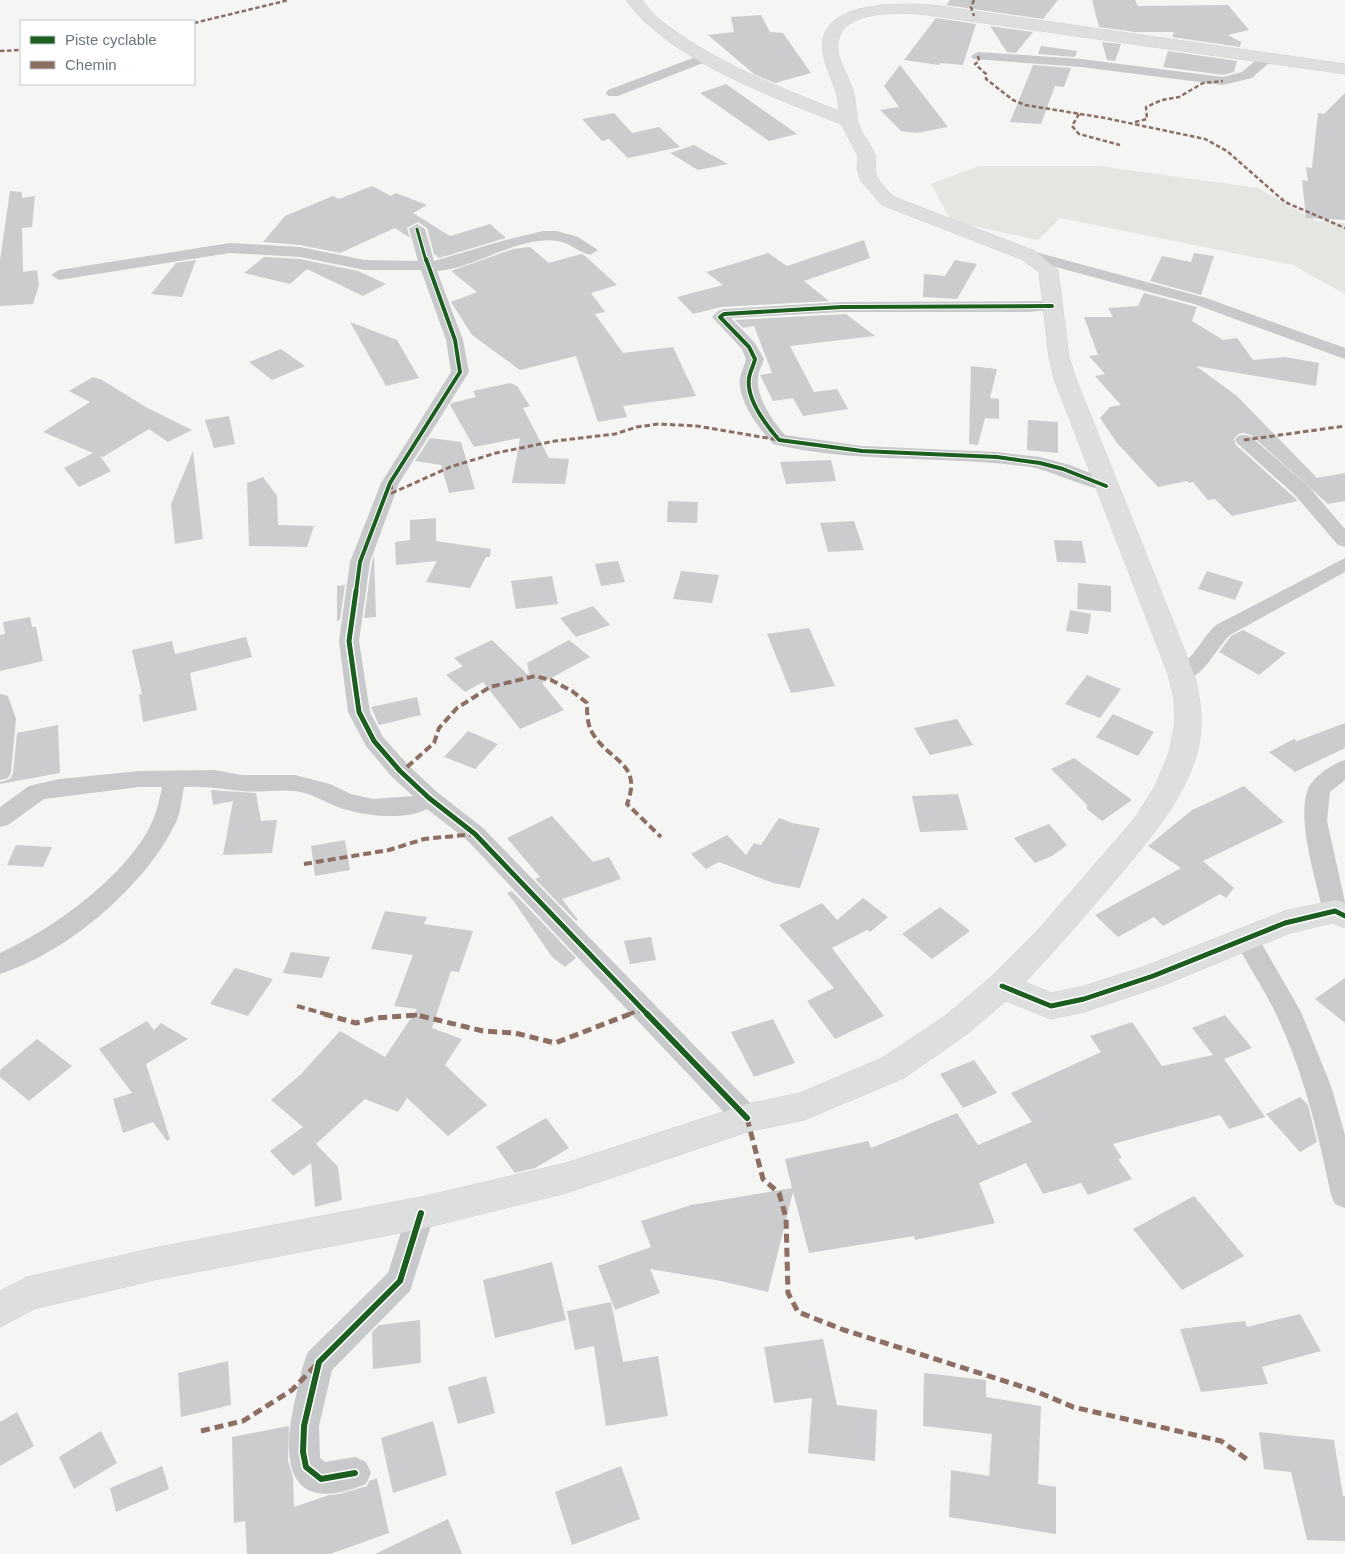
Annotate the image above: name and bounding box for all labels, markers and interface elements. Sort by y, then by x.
legend [20,20,195,85]
text: Piste cyclable [65,31,157,48]
text: Chemin [65,56,117,73]

